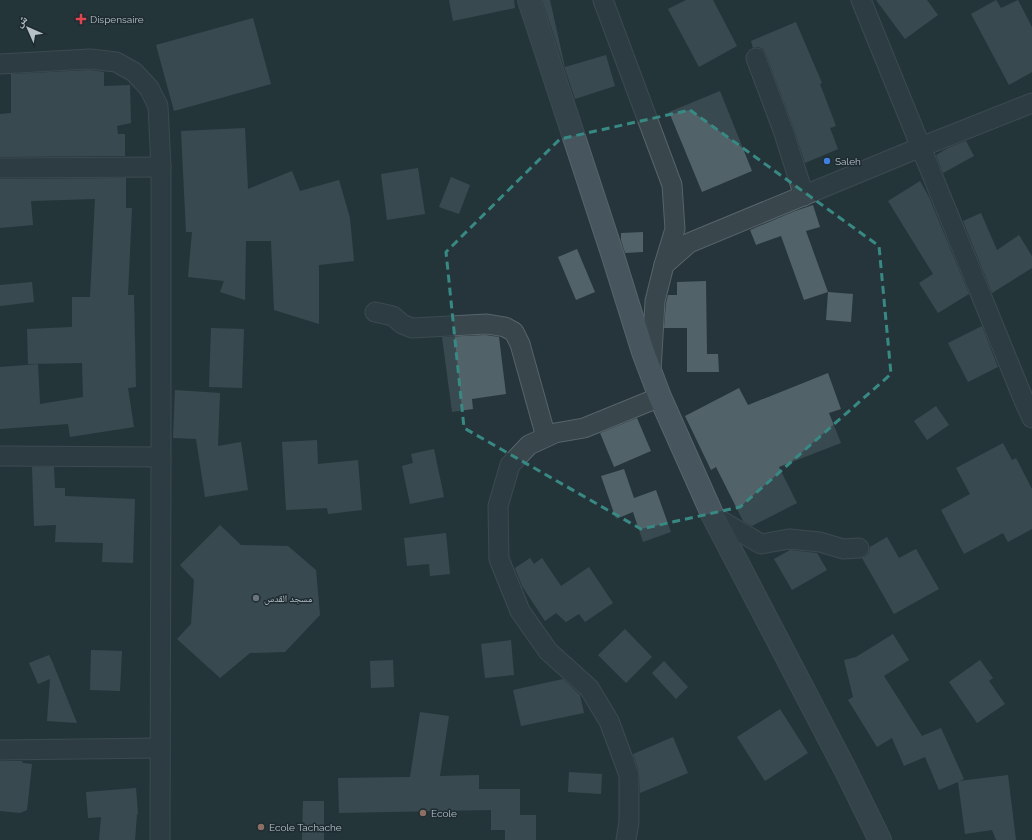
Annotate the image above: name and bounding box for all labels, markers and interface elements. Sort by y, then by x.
north arrow [8,8,48,48]
text: ش [13,12,31,31]
marker: Dispensaire [75,13,87,25]
place label: Dispensaire [90,14,144,25]
marker: Saleh [822,156,832,166]
place label: Saleh [835,156,861,167]
marker: مسجد القدس [251,593,261,603]
place label: مسجد القدس [264,593,313,605]
marker: Ecole [418,808,428,818]
place label: Ecole [431,808,457,819]
marker: Ecole Tachache [256,822,266,832]
place label: Ecole Tachache [269,822,342,833]

